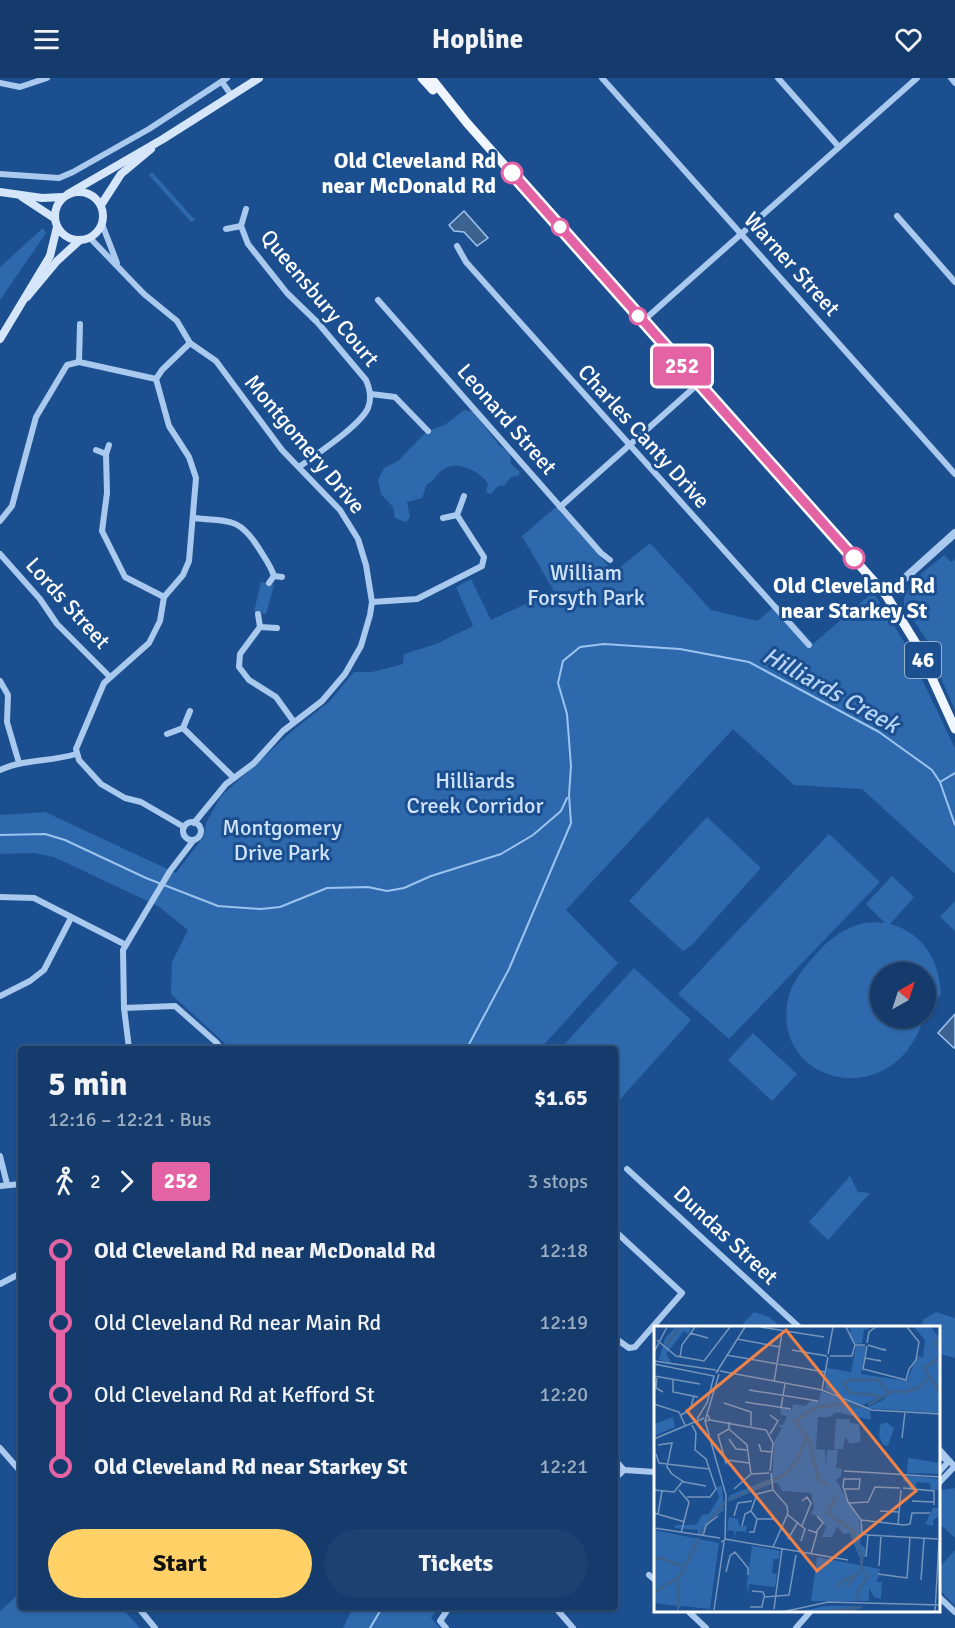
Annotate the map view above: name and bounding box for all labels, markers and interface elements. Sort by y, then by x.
icon: menu [30,23,63,56]
text: Hopline [432,23,523,56]
icon: heart [892,23,925,56]
place label: Old Cleveland Rd near McDonald Rd [321,147,496,199]
marker: Old Cleveland Rd near McDonald Rd [501,162,523,184]
street label: Warner Street [738,207,846,322]
unlabelled marker [551,218,569,236]
street label: Queensbury Court [255,224,385,372]
unlabelled marker [629,307,647,325]
line badge: 252 [648,346,716,386]
text: 252 [665,353,699,379]
street label: Leonard Street [451,358,563,480]
street label: Charles Canty Drive [572,358,716,514]
street label: Montgomery Drive [239,369,371,519]
marker: Old Cleveland Rd near Starkey St [843,547,865,569]
street label: Lords Street [20,552,116,654]
park label: William Forsyth Park [527,559,645,611]
place label: Old Cleveland Rd near Starkey St [773,572,935,624]
water label: Hilliards Creek [758,640,906,741]
road number: 46 [905,642,941,678]
park label: Hilliards Creek Corridor [406,767,544,819]
park label: Montgomery Drive Park [222,814,342,866]
north arrow [870,962,936,1028]
map controls [870,962,936,1028]
text: 5 min [48,1064,128,1105]
text: $1.65 [534,1084,588,1111]
text: 12:16 – 12:21 · Bus [48,1107,211,1132]
icon: walk [48,1165,81,1198]
icon: forward [110,1165,143,1198]
text: 252 [164,1168,198,1194]
text: 2 [90,1169,101,1194]
text: 3 stops [527,1169,588,1194]
street label: Dundas Street [668,1180,784,1290]
text: Old Cleveland Rd near McDonald Rd [94,1237,436,1264]
text: 12:18 [539,1238,588,1263]
text: Old Cleveland Rd near Main Rd [94,1309,381,1336]
text: 12:19 [539,1310,588,1335]
inset map [654,1326,940,1613]
text: Old Cleveland Rd at Kefford St [94,1381,375,1408]
text: 12:20 [539,1382,588,1407]
text: Old Cleveland Rd near Starkey St [94,1453,408,1480]
text: 12:21 [539,1454,588,1479]
button: Start [48,1529,312,1598]
button: Tickets [324,1529,588,1598]

